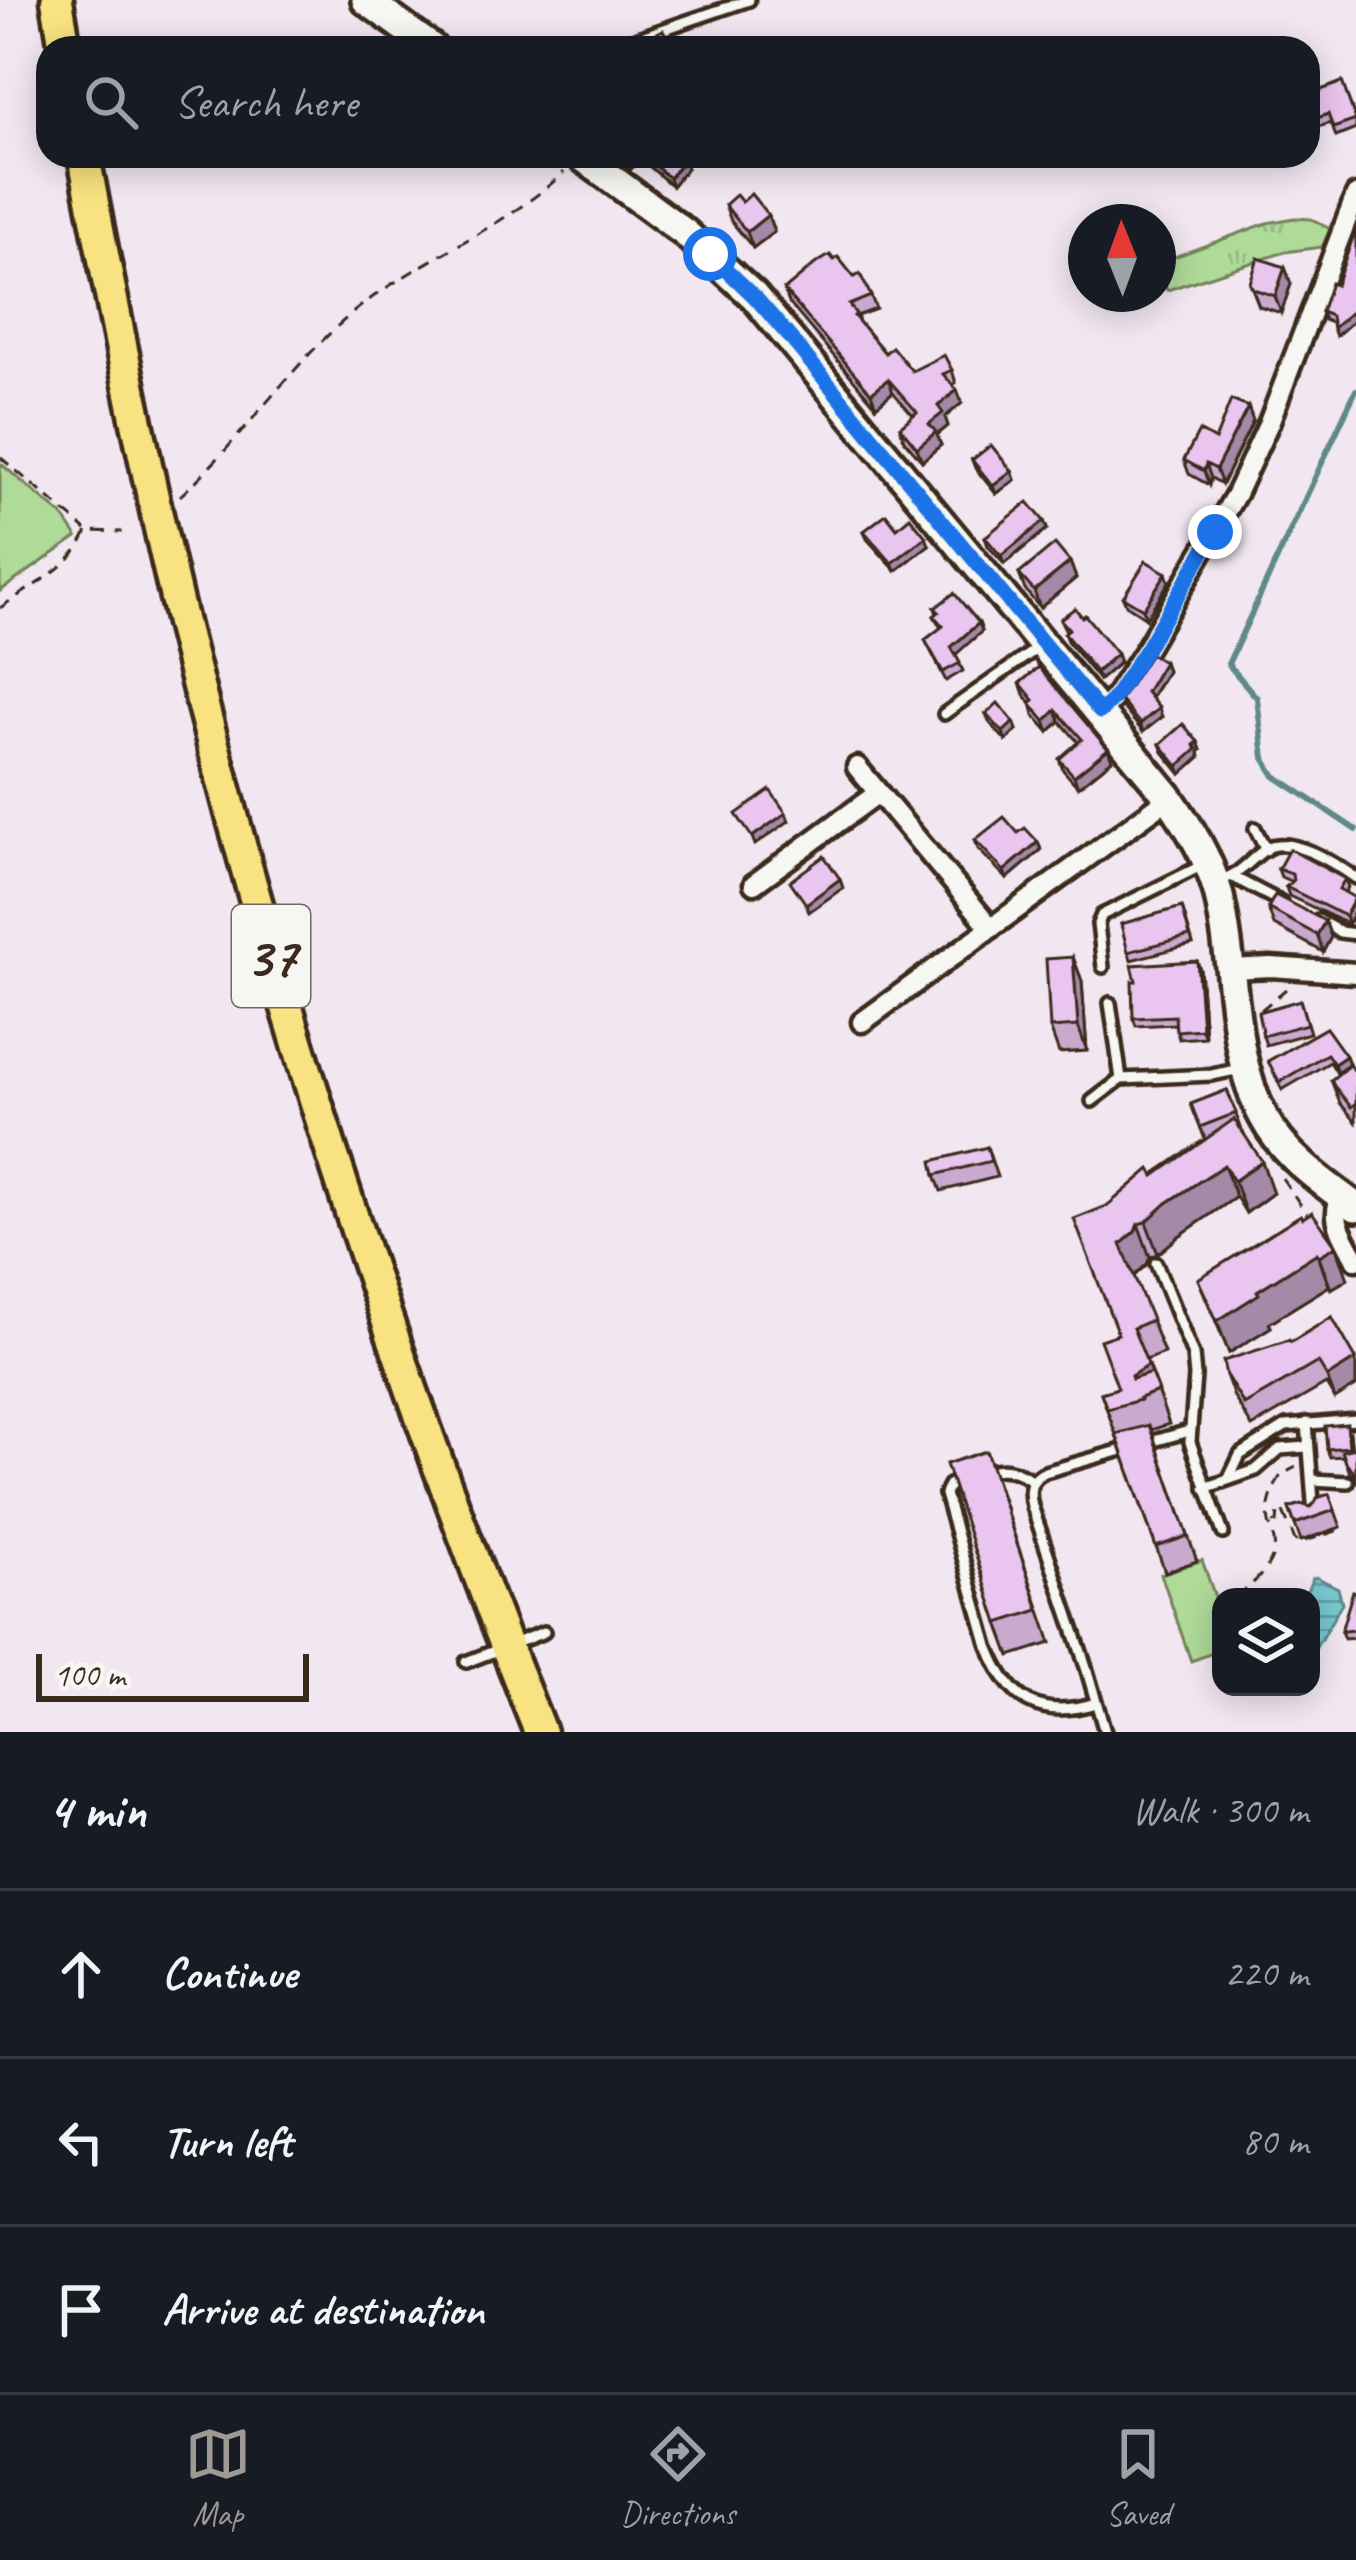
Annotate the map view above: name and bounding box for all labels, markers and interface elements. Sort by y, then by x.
search box [36,36,1320,168]
icon: search [78,69,144,135]
text: Search here [174,74,357,131]
north arrow [1068,204,1176,312]
route start [683,227,737,281]
route end [1188,505,1242,559]
road number: 37 [232,905,310,1007]
map controls [1212,1588,1320,1696]
button: layers [1212,1588,1320,1696]
scale bar [36,1648,309,1701]
text: 100 m [54,1654,125,1696]
text: 4 min [48,1778,146,1842]
text: Walk · 300 m [1132,1786,1308,1835]
icon: ahead [48,1941,114,2007]
text: Continue [162,1945,296,2002]
text: 220 m [1224,1949,1308,1998]
icon: left [48,2109,114,2175]
text: Turn left [162,2113,292,2170]
text: 80 m [1242,2117,1308,2166]
icon: arrive [48,2277,114,2343]
text: Arrive at destination [162,2281,484,2338]
tab: Map [185,2421,251,2535]
tab: Directions [621,2421,735,2535]
tab: Saved [1105,2421,1171,2535]

